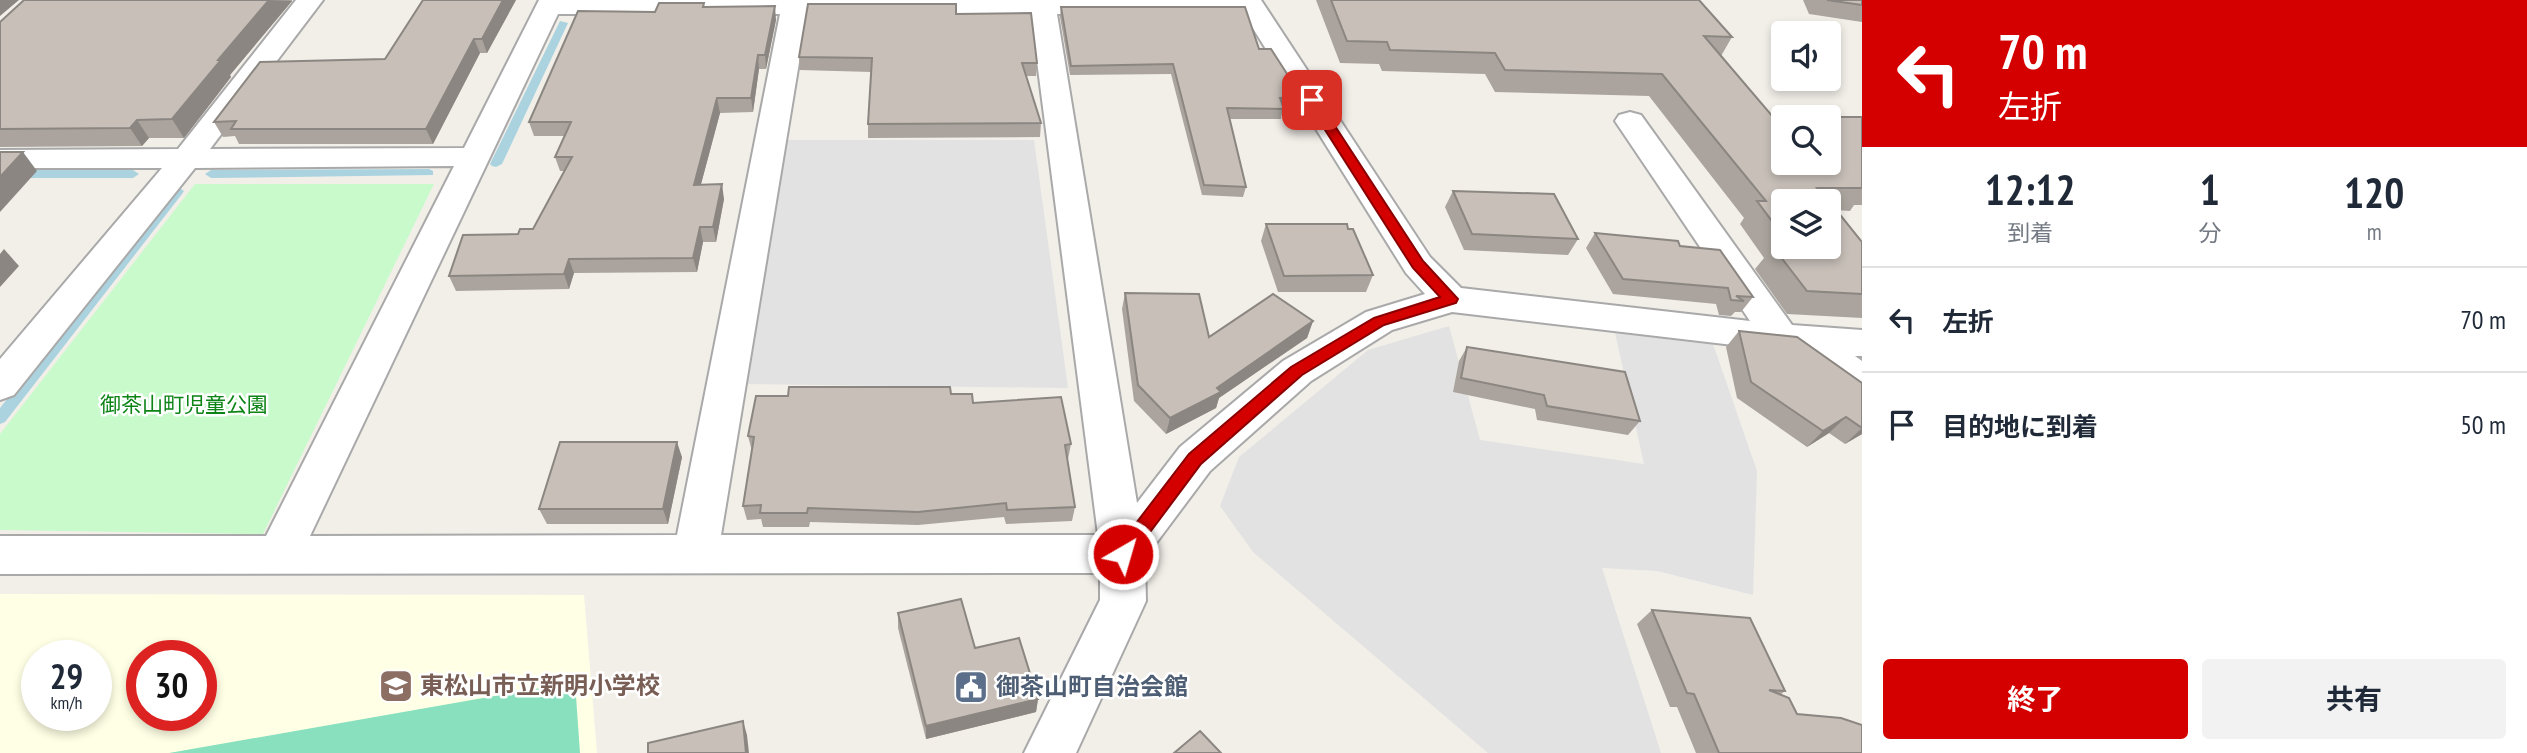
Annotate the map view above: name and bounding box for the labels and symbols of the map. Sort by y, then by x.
pin [1282,70,1342,130]
park label: 御茶山町児童公園 [100,391,268,418]
position arrow [1086,517,1160,591]
speed limit sign: 30 [126,640,217,731]
school or university icon: 東松山市立新明小学校 [377,667,415,705]
public building icon: 御茶山町自治会館 [952,668,990,706]
place label: 東松山市立新明小学校 [420,670,660,701]
place label: 御茶山町自治会館 [996,671,1188,702]

